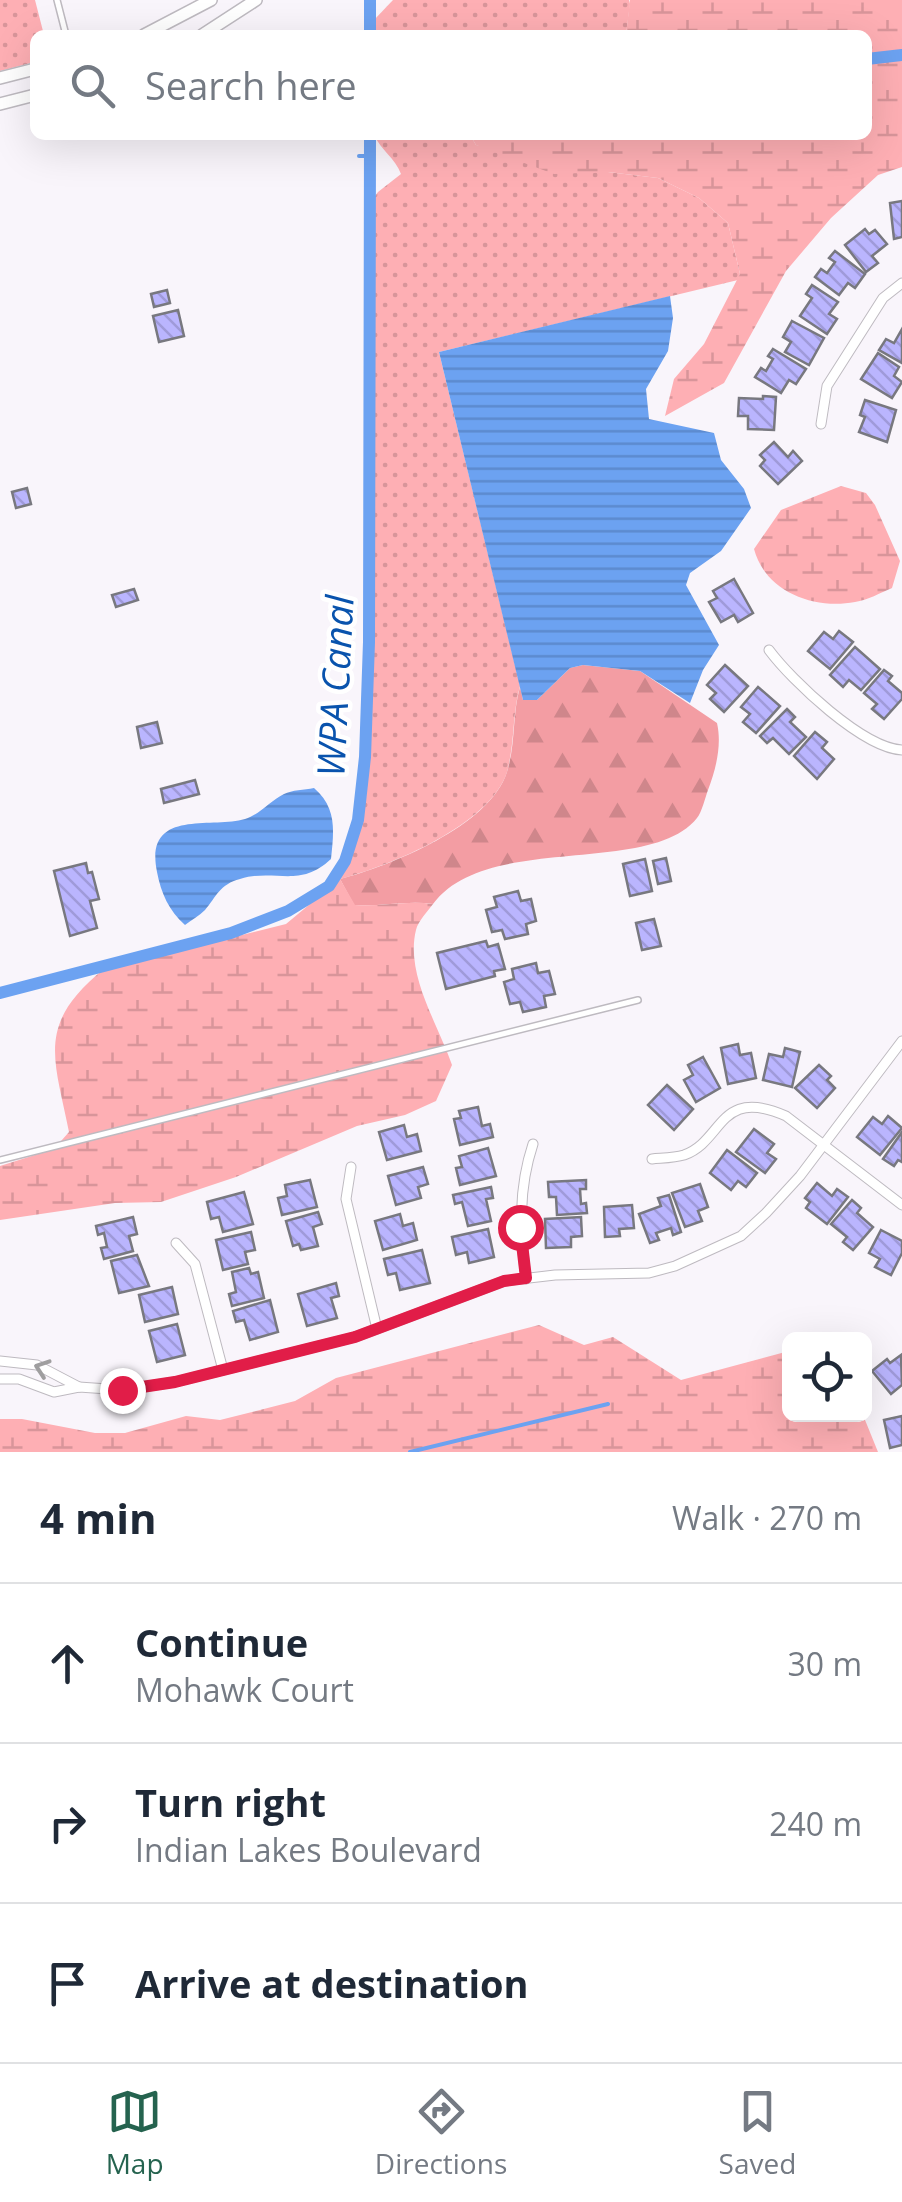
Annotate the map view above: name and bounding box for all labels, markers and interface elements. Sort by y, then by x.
search box [30,30,872,140]
icon: search [65,58,120,113]
text: Search here [145,59,357,111]
water label: WPA Canal [303,592,365,778]
route start [498,1205,544,1251]
map controls [782,1332,872,1422]
button: locate [782,1332,872,1422]
one-way arrow [34,1359,51,1379]
route end [100,1368,146,1414]
text: 4 min [40,1489,157,1546]
text: Walk · 270 m [672,1496,862,1539]
text: Continue [135,1616,308,1668]
icon: ahead [40,1636,95,1691]
text: 30 m [787,1642,862,1685]
text: Mohawk Court [135,1668,354,1711]
text: Turn right [135,1776,326,1828]
icon: right [40,1796,95,1851]
text: 240 m [769,1802,862,1845]
text: Indian Lakes Boulevard [135,1828,482,1871]
icon: arrive [40,1956,95,2011]
text: Arrive at destination [135,1957,529,2009]
tab: Map [106,2084,164,2182]
tab: Directions [375,2084,507,2182]
tab: Saved [719,2084,796,2182]

